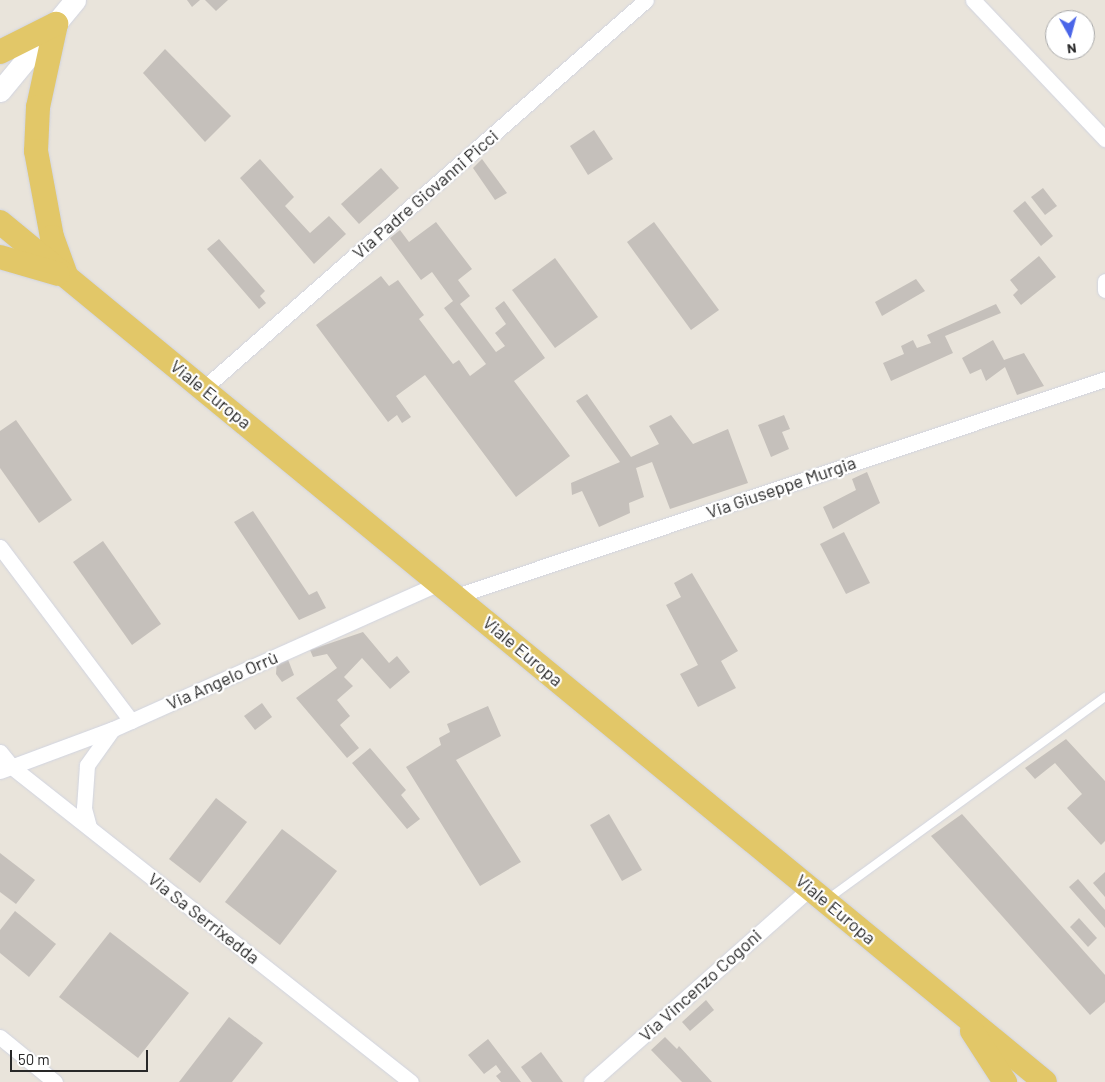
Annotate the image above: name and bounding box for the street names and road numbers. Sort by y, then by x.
street label: Via Padre Giovanni Picci [348,125,502,263]
street label: Viale Europa [166,355,256,433]
street label: Via Giuseppe Murgia [703,451,859,523]
street label: Viale Europa [479,611,567,691]
street label: Via Angelo Orrù [163,646,281,714]
street label: Via Sa Serrixedda [144,868,264,968]
street label: Viale Europa [792,869,880,949]
street label: Via Vincenzo Cogoni [634,924,766,1046]

